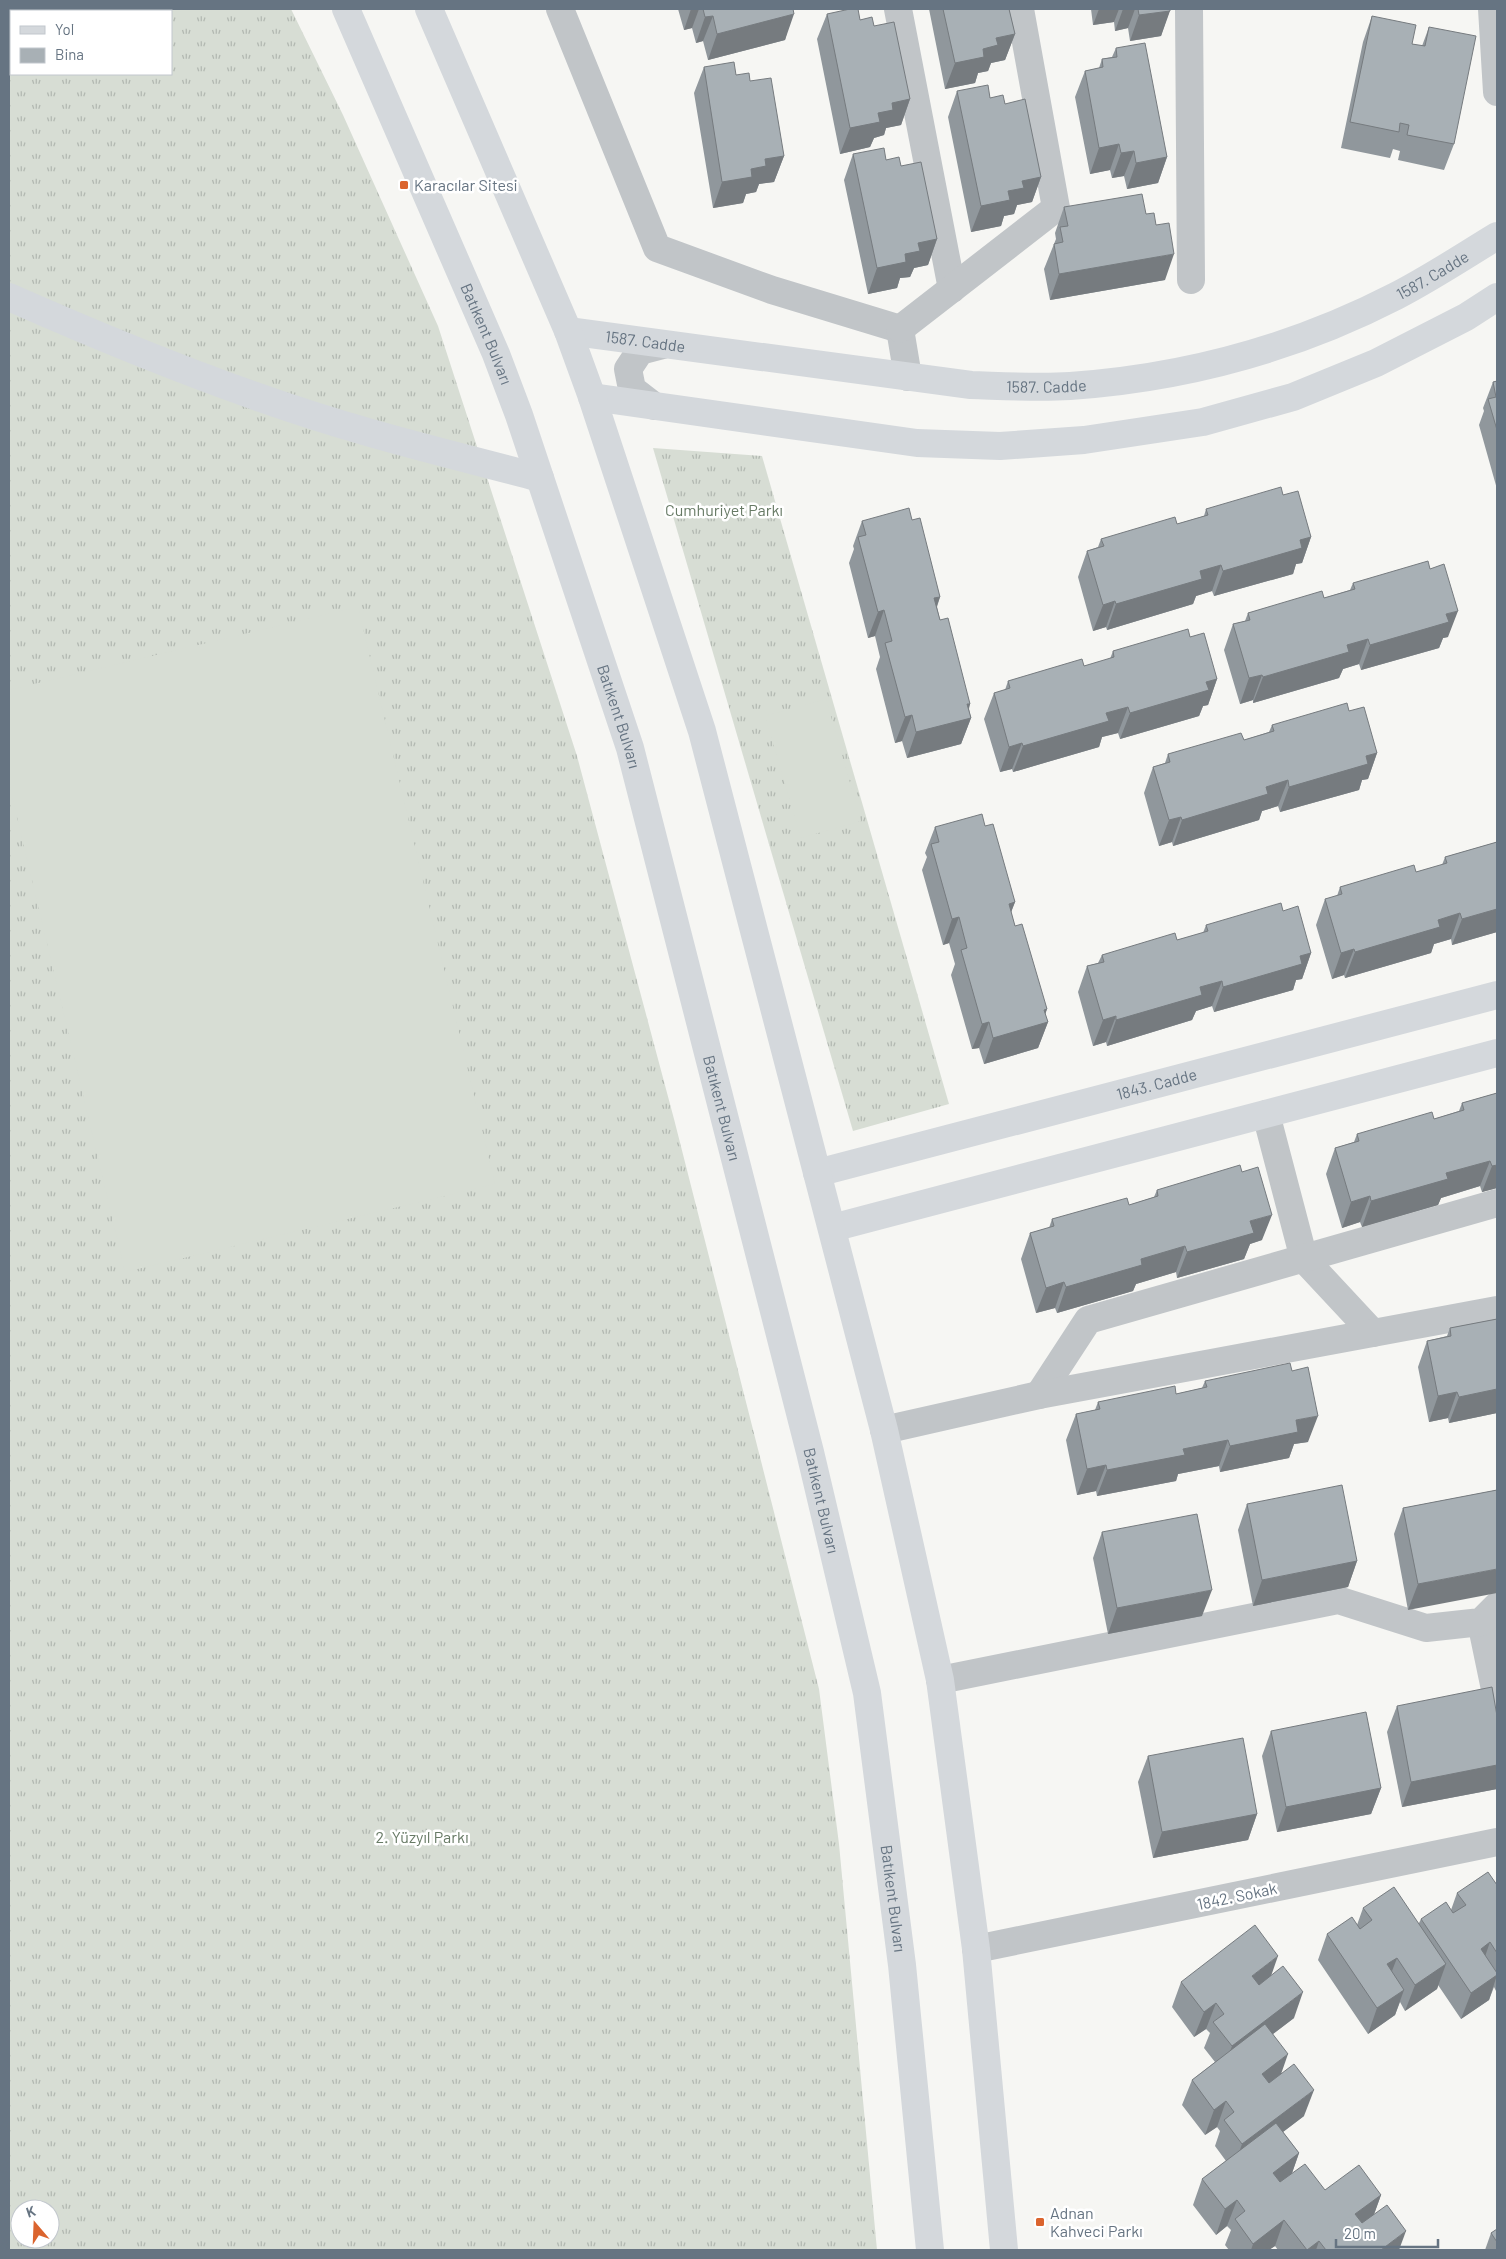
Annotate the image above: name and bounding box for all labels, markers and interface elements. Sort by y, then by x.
legend [10,10,172,75]
text: Yol [55,20,74,38]
text: Bina [55,45,84,63]
place label: Karacılar Sitesi [414,175,518,194]
marker: Karacılar Sitesi [398,179,410,191]
street label: 1587. Cadde [1393,246,1472,303]
street label: Batıkent Bulvarı [457,280,517,387]
street label: 1587. Cadde [604,326,687,356]
street label: 1587. Cadde [1006,375,1087,396]
park label: Cumhuriyet Parkı [665,500,783,519]
street label: Batıkent Bulvarı [594,662,645,770]
street label: Batıkent Bulvarı [700,1053,745,1163]
street label: 1843. Cadde [1114,1064,1199,1103]
street label: Batıkent Bulvarı [800,1446,844,1555]
park label: 2. Yüzyıl Parkı [375,1827,469,1846]
street label: Batıkent Bulvarı [878,1844,910,1953]
street label: 1842. Sokak [1195,1878,1279,1913]
north arrow [10,2199,60,2249]
text: K [24,2202,38,2221]
place label: Adnan Kahveci Parkı [1050,2203,1143,2240]
marker: Adnan Kahveci Parkı [1034,2216,1046,2228]
scale bar [1336,2216,1438,2248]
text: 20 m [1344,2224,1376,2242]

